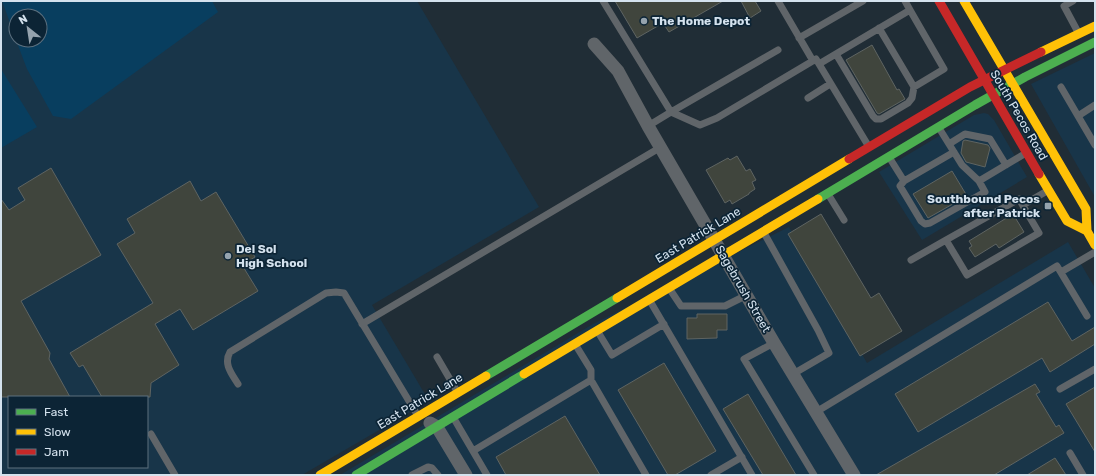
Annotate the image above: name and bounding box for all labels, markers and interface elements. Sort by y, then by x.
north arrow [8,8,48,48]
text: N [17,12,30,27]
place label: The Home Depot [652,14,750,28]
marker: The Home Depot [639,16,649,26]
street label: South Pecos Road [987,67,1051,163]
place label: Southbound Pecos after Patrick [927,192,1040,220]
marker: Southbound Pecos after Patrick [1043,201,1053,211]
street label: East Patrick Lane [653,204,743,266]
place label: Del Sol High School [236,242,307,270]
street label: Sagebrush Street [712,243,774,335]
marker: Del Sol High School [223,251,233,261]
street label: East Patrick Lane [375,370,465,432]
legend [8,396,148,468]
text: Fast [44,405,68,419]
text: Slow [44,425,71,439]
text: Jam [44,445,69,459]

